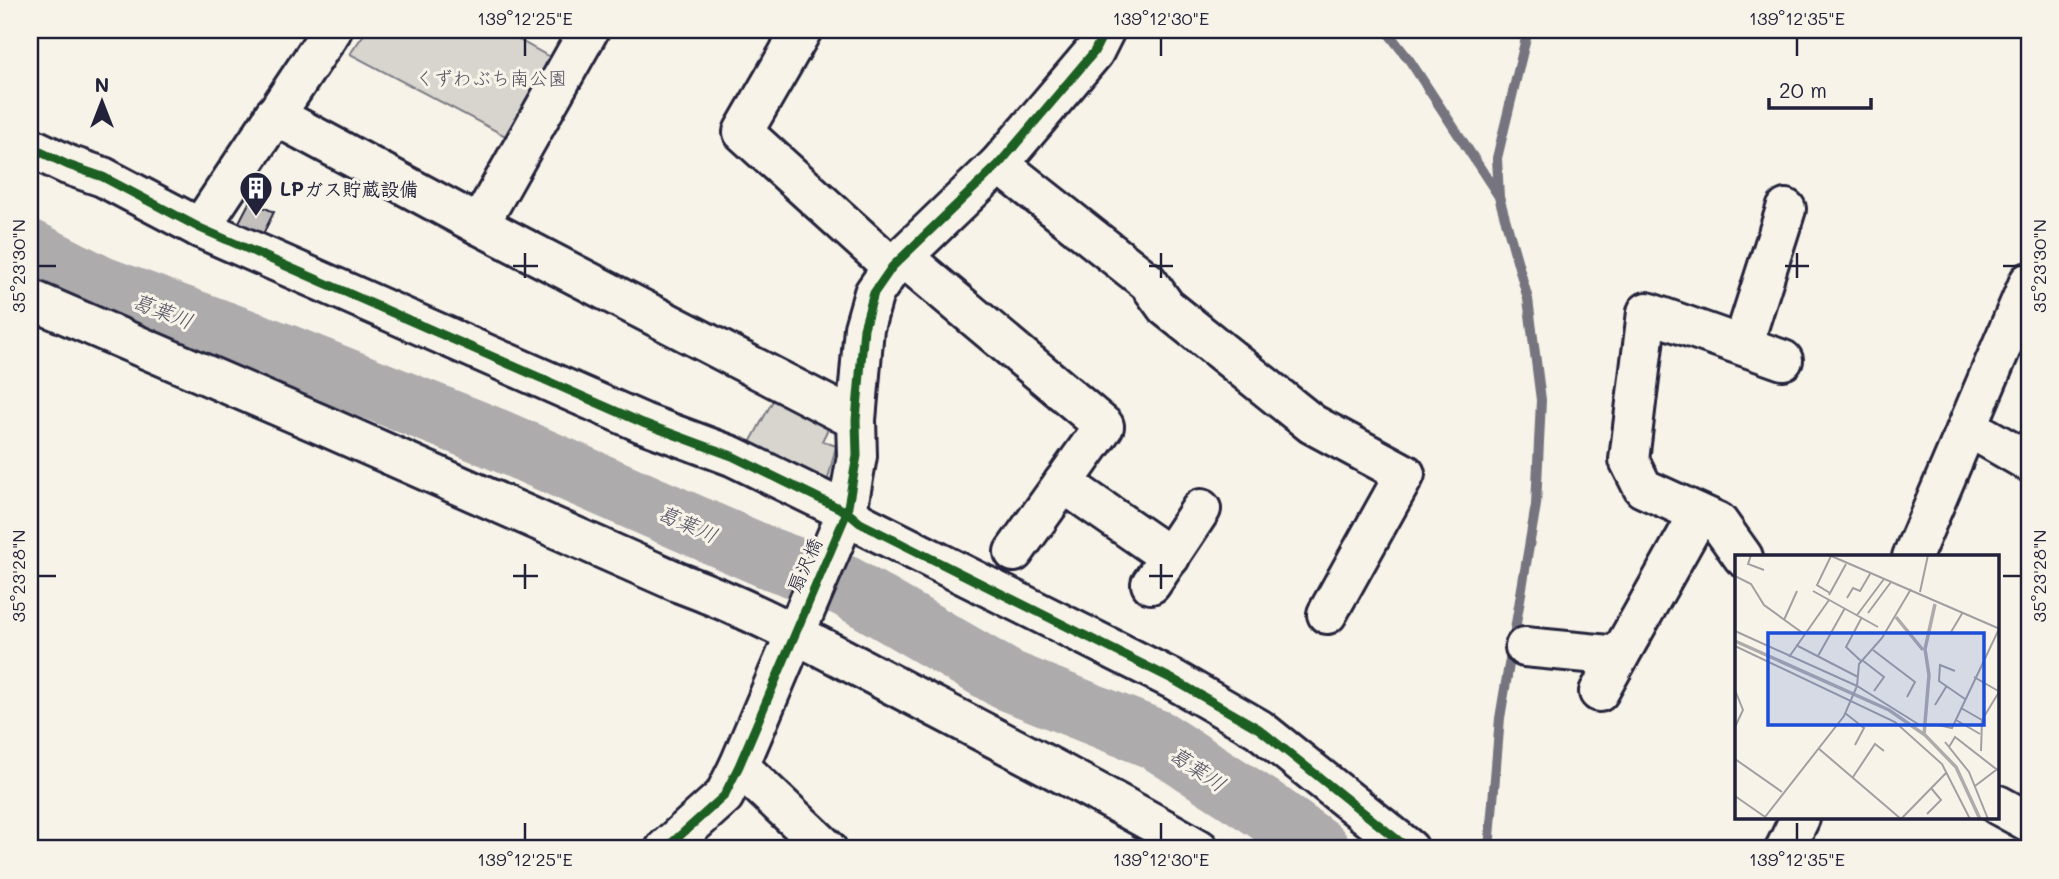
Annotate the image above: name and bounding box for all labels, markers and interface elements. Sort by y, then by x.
text: 139°12'25"E [477,6,573,30]
text: 139°12'30"E [1113,6,1209,30]
text: 139°12'35"E [1749,6,1845,30]
park label: くずわぶち南公園 [415,65,567,90]
north arrow [66,66,136,136]
scale bar [1769,66,1870,110]
text: N [95,72,109,97]
text: 20 m [1779,76,1827,103]
building icon: LPガス貯蔵設備 [237,169,275,218]
place label: LPガス貯蔵設備 [280,176,418,201]
text: 35°23'30"N [6,219,30,313]
text: 35°23'30"N [2027,219,2051,313]
water label: 葛葉川 [129,286,197,334]
water label: 葛葉川 [654,498,722,548]
text: 35°23'28"N [6,529,30,623]
text: 35°23'28"N [2027,529,2051,623]
street label: 扇沢橋 [781,534,827,596]
inset map [1735,555,2000,820]
water label: 葛葉川 [1164,739,1232,797]
text: 139°12'25"E [477,847,573,871]
text: 139°12'30"E [1113,847,1209,871]
text: 139°12'35"E [1749,847,1845,871]

